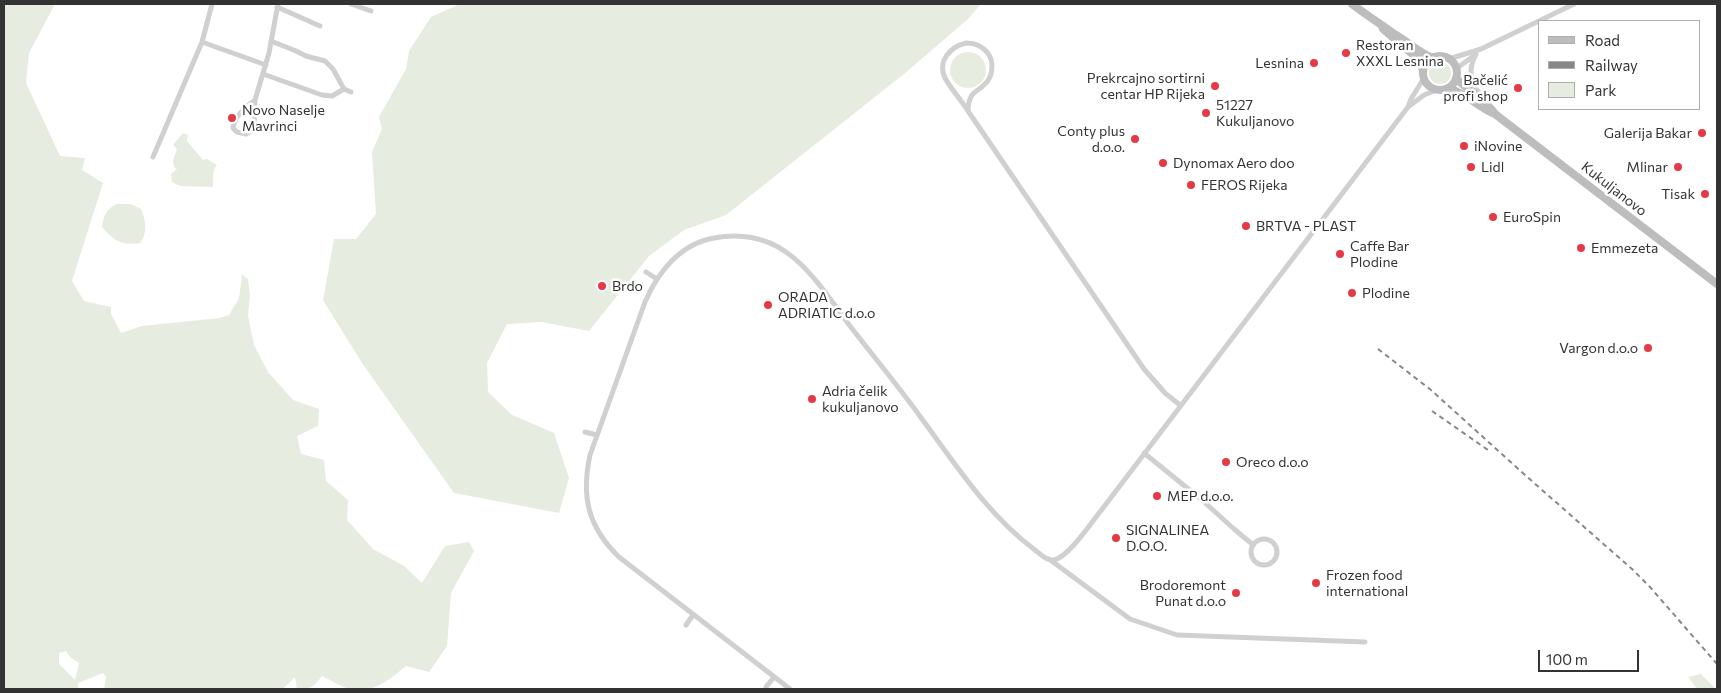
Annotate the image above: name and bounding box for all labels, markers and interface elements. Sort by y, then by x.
legend [1538,20,1701,110]
text: Road [1585,31,1620,49]
place label: Restoran XXXL Lesnina [1356,37,1444,70]
marker: Restoran XXXL Lesnina [1340,47,1352,59]
place label: Lesnina [1255,55,1304,71]
text: Railway [1585,56,1638,74]
marker: Lesnina [1308,57,1320,69]
place label: Prekrcajno sortirni centar HP Rijeka [1087,70,1205,102]
place label: Bačelić profi shop [1443,72,1508,104]
marker: Prekrcajno sortirni centar HP Rijeka [1209,80,1221,92]
text: Park [1585,81,1616,99]
marker: Bačelić profi shop [1512,82,1524,94]
place label: 51227 Kukuljanovo [1216,97,1294,130]
place label: Novo Naselje Mavrinci [242,102,325,134]
marker: 51227 Kukuljanovo [1200,107,1212,119]
marker: Novo Naselje Mavrinci [226,112,238,124]
place label: Conty plus d.o.o. [1057,123,1125,156]
place label: Galerija Bakar [1604,125,1692,141]
marker: Galerija Bakar [1696,127,1708,139]
marker: Conty plus d.o.o. [1129,133,1141,145]
place label: iNovine [1474,138,1522,154]
marker: iNovine [1458,140,1470,152]
place label: Dynomax Aero doo [1173,155,1295,171]
marker: Dynomax Aero doo [1157,157,1169,169]
street label: Kukuljanovo [1578,158,1650,220]
place label: Lidl [1481,159,1504,175]
place label: Mlinar [1627,159,1668,175]
marker: Lidl [1465,161,1477,173]
marker: Mlinar [1672,161,1684,173]
place label: FEROS Rijeka [1201,177,1288,193]
marker: FEROS Rijeka [1185,179,1197,191]
place label: Tisak [1661,186,1695,202]
marker: Tisak [1699,188,1711,200]
place label: EuroSpin [1503,209,1561,225]
marker: EuroSpin [1487,211,1499,223]
place label: BRTVA - PLAST [1256,218,1356,234]
marker: BRTVA - PLAST [1240,220,1252,232]
place label: Caffe Bar Plodine [1350,238,1409,270]
place label: Emmezeta [1591,240,1658,256]
marker: Emmezeta [1575,242,1587,254]
marker: Caffe Bar Plodine [1334,248,1346,260]
place label: Brdo [612,278,643,294]
marker: Brdo [596,280,608,292]
place label: Plodine [1362,285,1410,301]
marker: Plodine [1346,287,1358,299]
place label: ORADA ADRIATIC d.o.o [778,289,875,322]
marker: ORADA ADRIATIC d.o.o [762,299,774,311]
place label: Vargon d.o.o [1559,340,1638,356]
marker: Vargon d.o.o [1642,342,1654,354]
place label: Adria čelik kukuljanovo [822,383,899,416]
marker: Adria čelik kukuljanovo [806,393,818,405]
place label: Oreco d.o.o [1236,454,1309,470]
marker: Oreco d.o.o [1220,456,1232,468]
place label: MEP d.o.o. [1167,488,1234,504]
marker: MEP d.o.o. [1151,490,1163,502]
place label: SIGNALINEA D.O.O. [1126,522,1209,554]
marker: SIGNALINEA D.O.O. [1110,532,1122,544]
place label: Frozen food international [1326,567,1408,600]
place label: Brodoremont Punat d.o.o [1140,577,1226,610]
marker: Frozen food international [1310,577,1322,589]
marker: Brodoremont Punat d.o.o [1230,587,1242,599]
scale bar [1541,640,1642,672]
text: 100 m [1546,650,1588,668]

